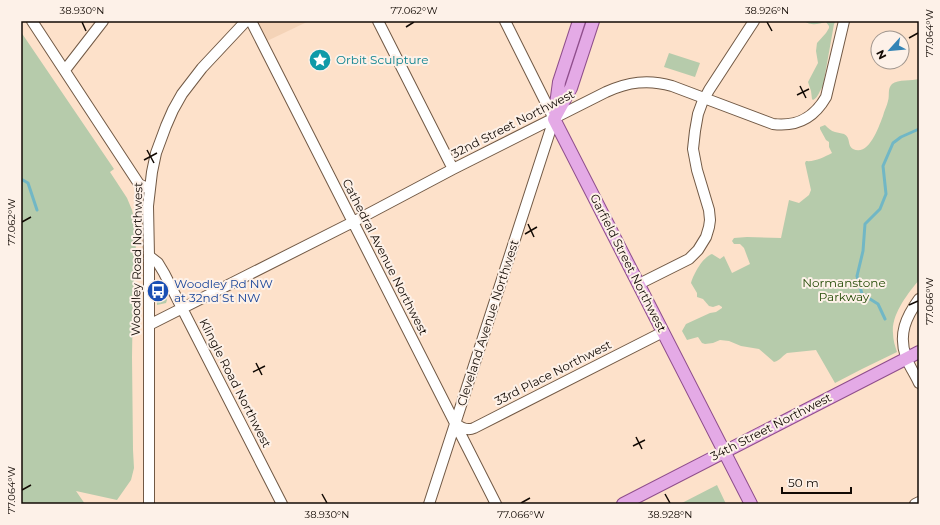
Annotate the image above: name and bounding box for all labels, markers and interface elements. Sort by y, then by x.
text: 38.930°N [60,4,104,17]
text: 77.062°W [390,4,438,17]
text: 38.926°N [745,4,789,17]
text: 77.064°W [923,9,936,57]
north arrow [870,30,910,70]
place icon: Orbit Sculpture [307,47,333,73]
text: N [873,47,889,62]
place label: Orbit Sculpture [336,52,428,67]
street label: 32nd Street Northwest [449,86,577,161]
street label: Cathedral Avenue Northwest [339,176,432,338]
street label: Woodley Road Northwest [128,182,145,336]
street label: Garfield Street Northwest [587,191,670,335]
text: 77.062°W [5,198,18,246]
street label: Cleveland Avenue Northwest [453,238,522,408]
park label: Normanstone Parkway [802,275,886,304]
place label: Woodley Rd NW at 32nd St NW [174,276,273,305]
text: 77.066°W [923,277,936,325]
bus stop icon: Woodley Rd NW at 32nd St NW [145,278,171,304]
street label: Klingle Road Northwest [196,316,275,450]
street label: 33rd Place Northwest [492,337,614,408]
street label: 34th Street Northwest [708,389,834,464]
text: 77.064°W [5,466,18,514]
scale bar [782,469,851,495]
text: 50 m [788,475,819,490]
text: 38.930°N [305,508,349,521]
text: 77.066°W [497,508,545,521]
text: 38.928°N [648,508,692,521]

